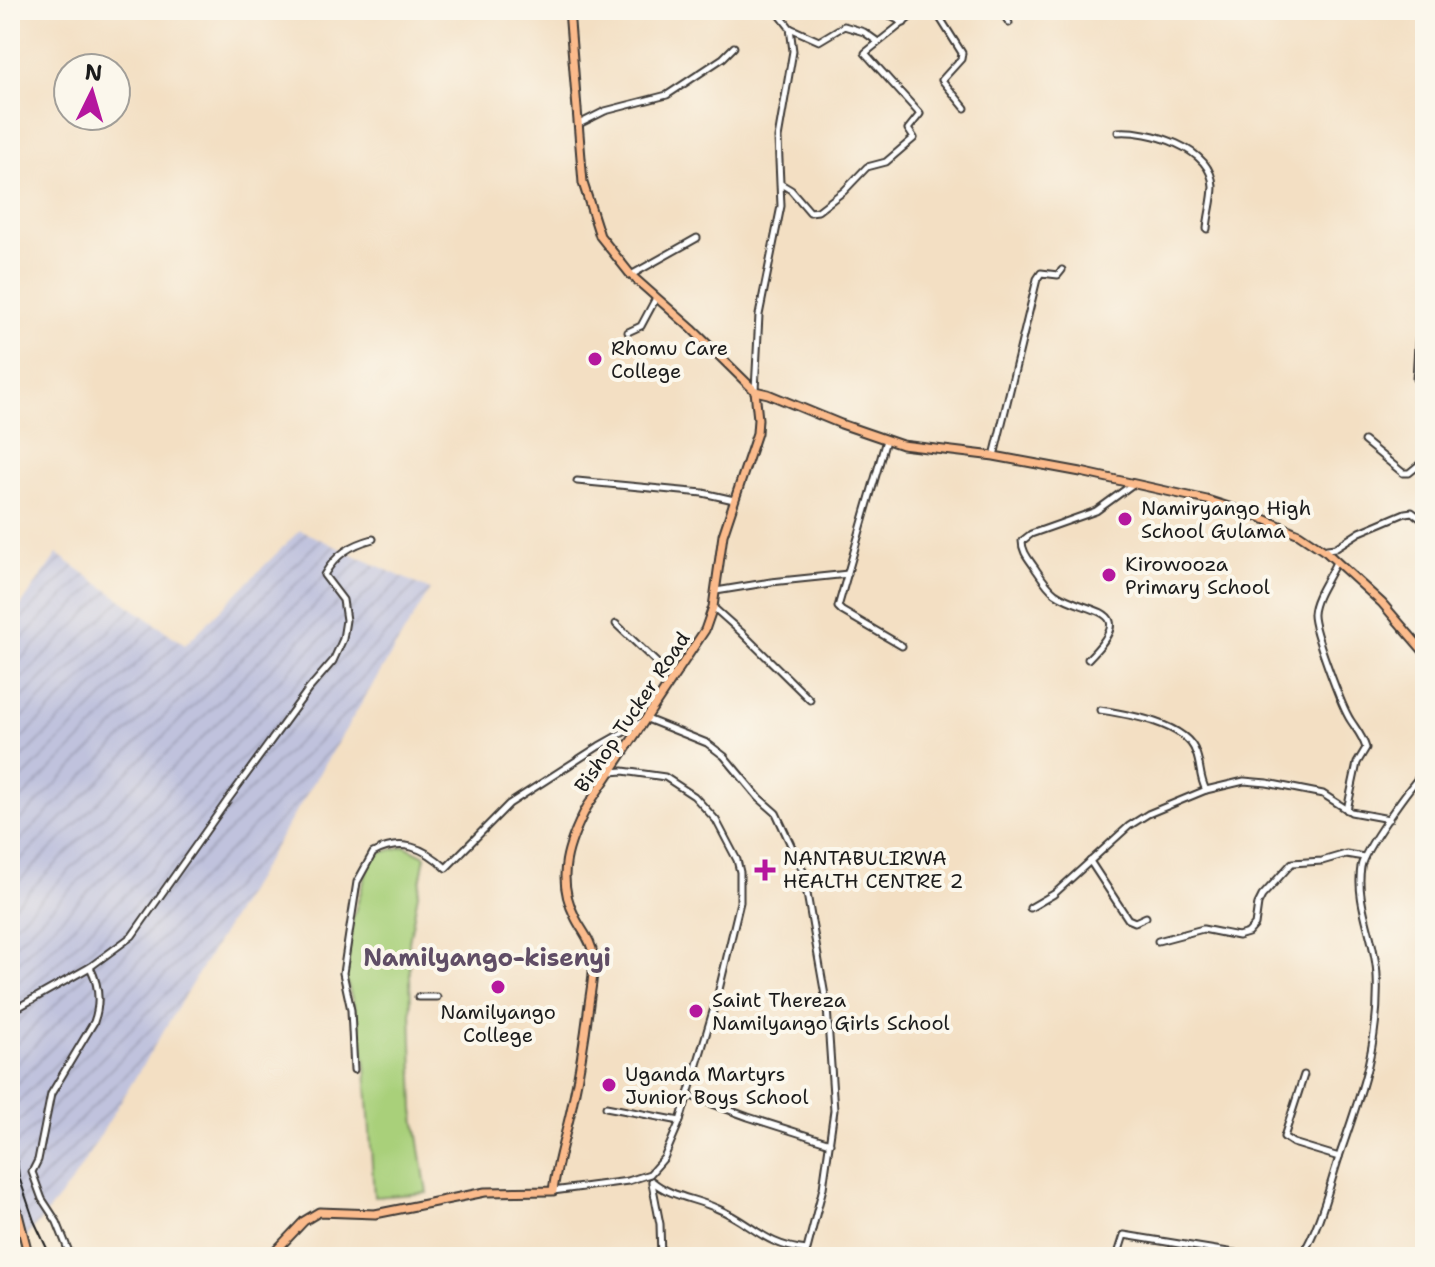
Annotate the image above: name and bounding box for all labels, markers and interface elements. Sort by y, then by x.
north arrow [52,52,132,132]
text: N [84,57,104,88]
place label: Rhomu Care College [611,335,728,384]
marker: Rhomu Care College [586,350,604,368]
place label: Namiryango High School Gulama [1141,495,1311,544]
marker: Namiryango High School Gulama [1116,510,1134,528]
place label: Kirowooza Primary School [1125,551,1270,600]
marker: Kirowooza Primary School [1100,566,1118,584]
street label: Bishop Tucker Road [568,626,696,797]
place label: NANTABULIRWA HEALTH CENTRE 2 [783,845,963,894]
marker: NANTABULIRWA HEALTH CENTRE 2 [754,859,776,881]
district label: Namilyango-kisenyi [363,942,611,974]
marker: Namilyango College [489,978,507,996]
place label: Saint Thereza Namilyango Girls School [712,987,950,1036]
place label: Namilyango College [440,999,556,1048]
marker: Saint Thereza Namilyango Girls School [687,1002,705,1020]
place label: Uganda Martyrs Junior Boys School [625,1061,808,1110]
marker: Uganda Martyrs Junior Boys School [600,1076,618,1094]

